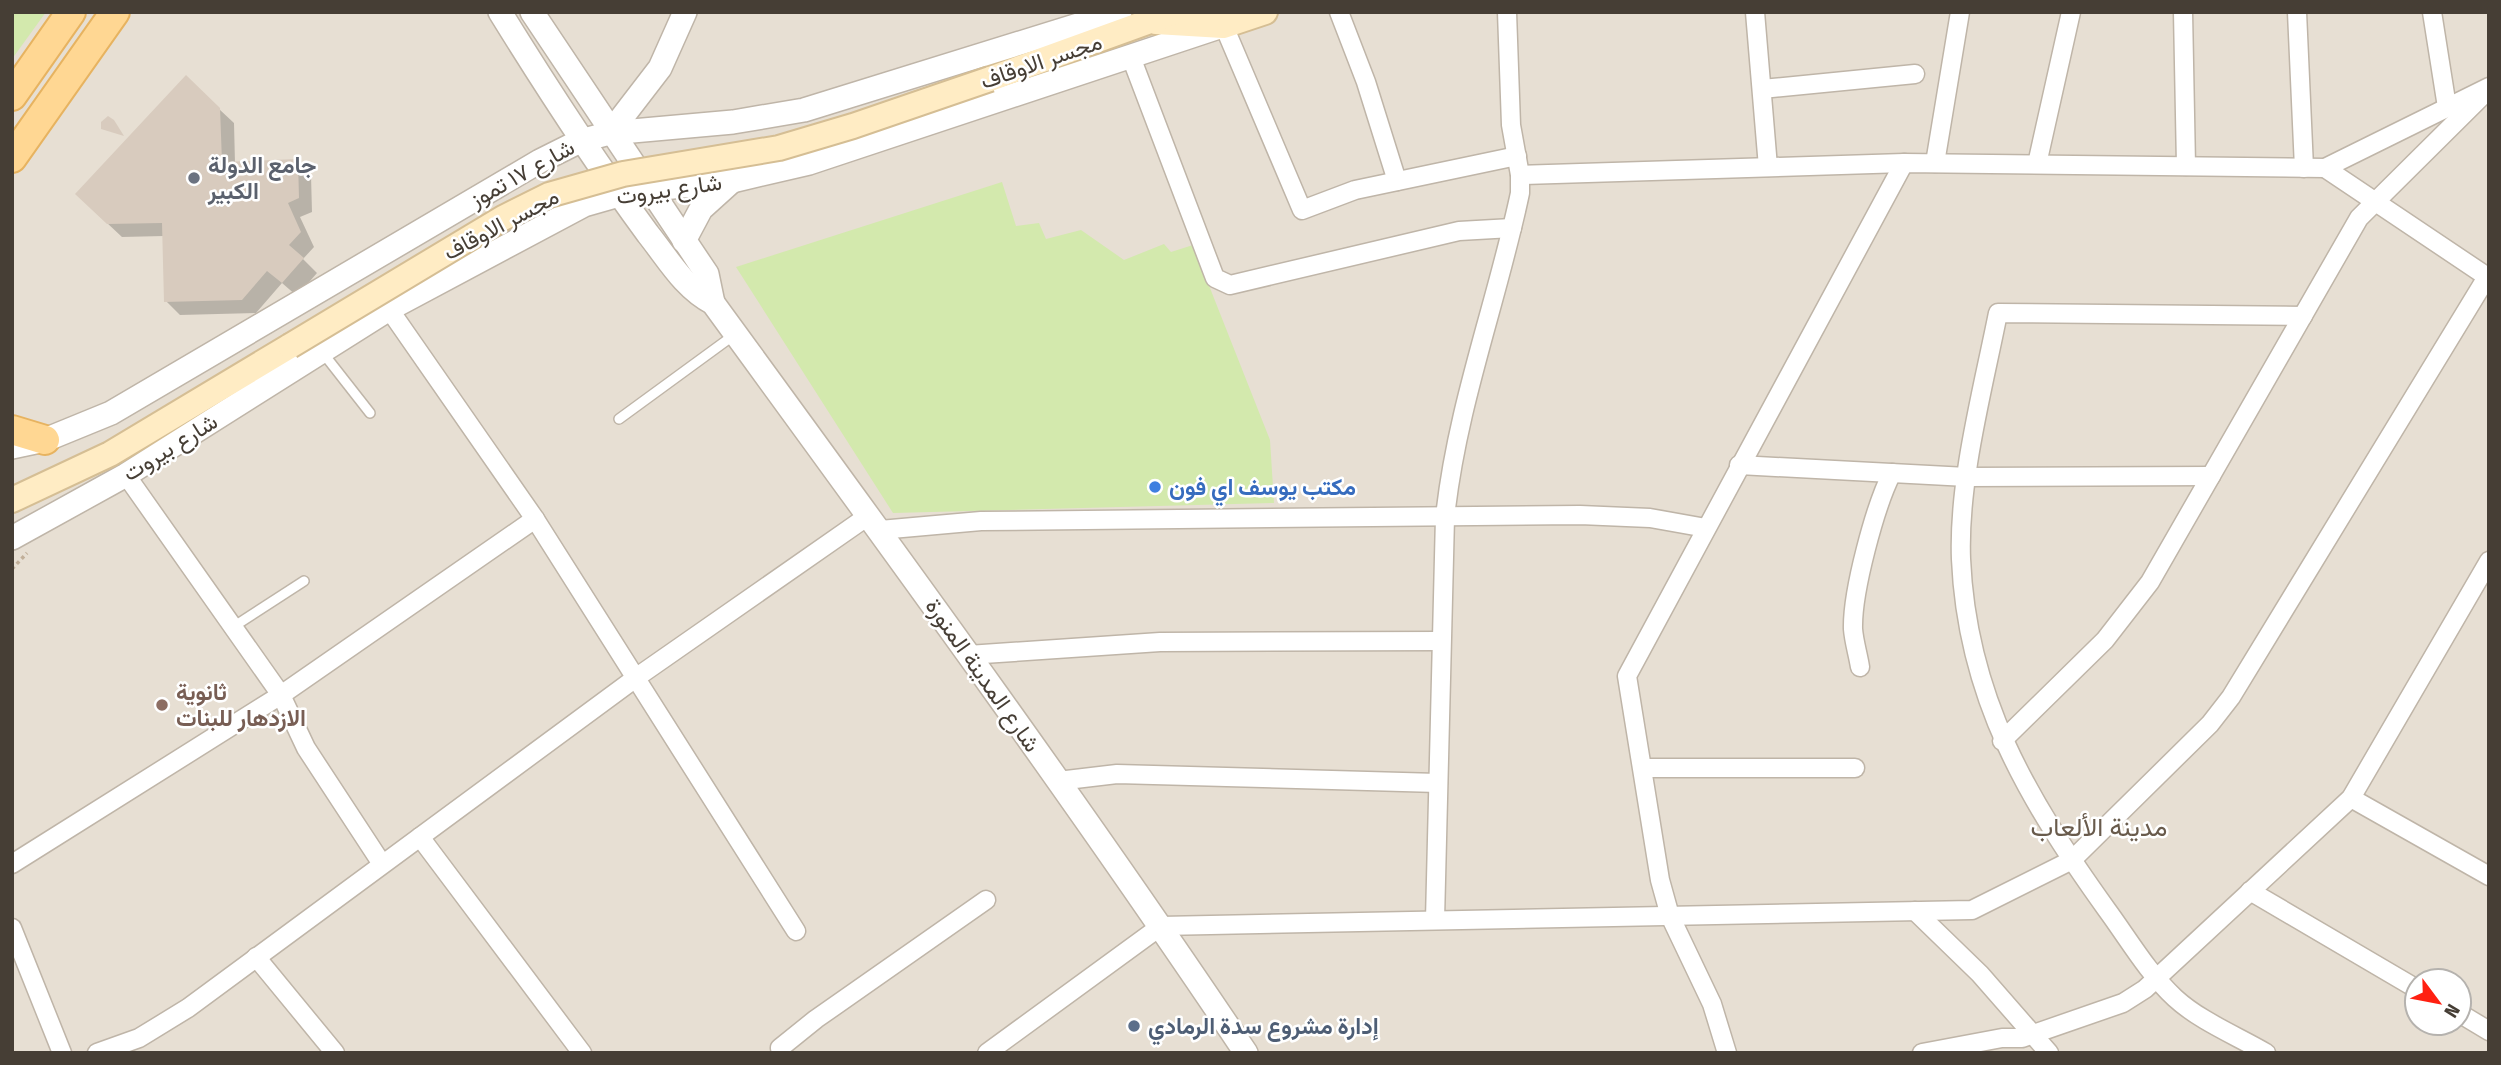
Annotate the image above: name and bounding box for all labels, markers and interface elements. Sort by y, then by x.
street label: مجسر الاوقاف [977,27,1106,96]
street label: شارع ١٧ تموز [464,133,580,216]
place label: جامع الدولة الكبير [207,151,316,206]
street label: شارع بيروت [614,168,724,212]
marker: جامع الدولة الكبير [186,170,202,186]
street label: مجسر الاوقاف [438,182,564,267]
street label: شارع بيروت [117,407,224,489]
place label: مكتب يوسف اي فون [1169,473,1356,506]
marker: مكتب يوسف اي فون [1147,479,1163,495]
street label: شارع المدينة المنورة [918,593,1046,758]
place label: ثانوية الازدهار للبنات [176,678,306,733]
marker: ثانوية الازدهار للبنات [154,697,170,713]
district label: مدينة الألعاب [2031,812,2167,843]
north arrow [2403,967,2473,1037]
text: N [2439,1000,2465,1022]
place label: إدارة مشروع سدة الرمادي [1148,1012,1379,1045]
marker: إدارة مشروع سدة الرمادي [1126,1018,1142,1034]

